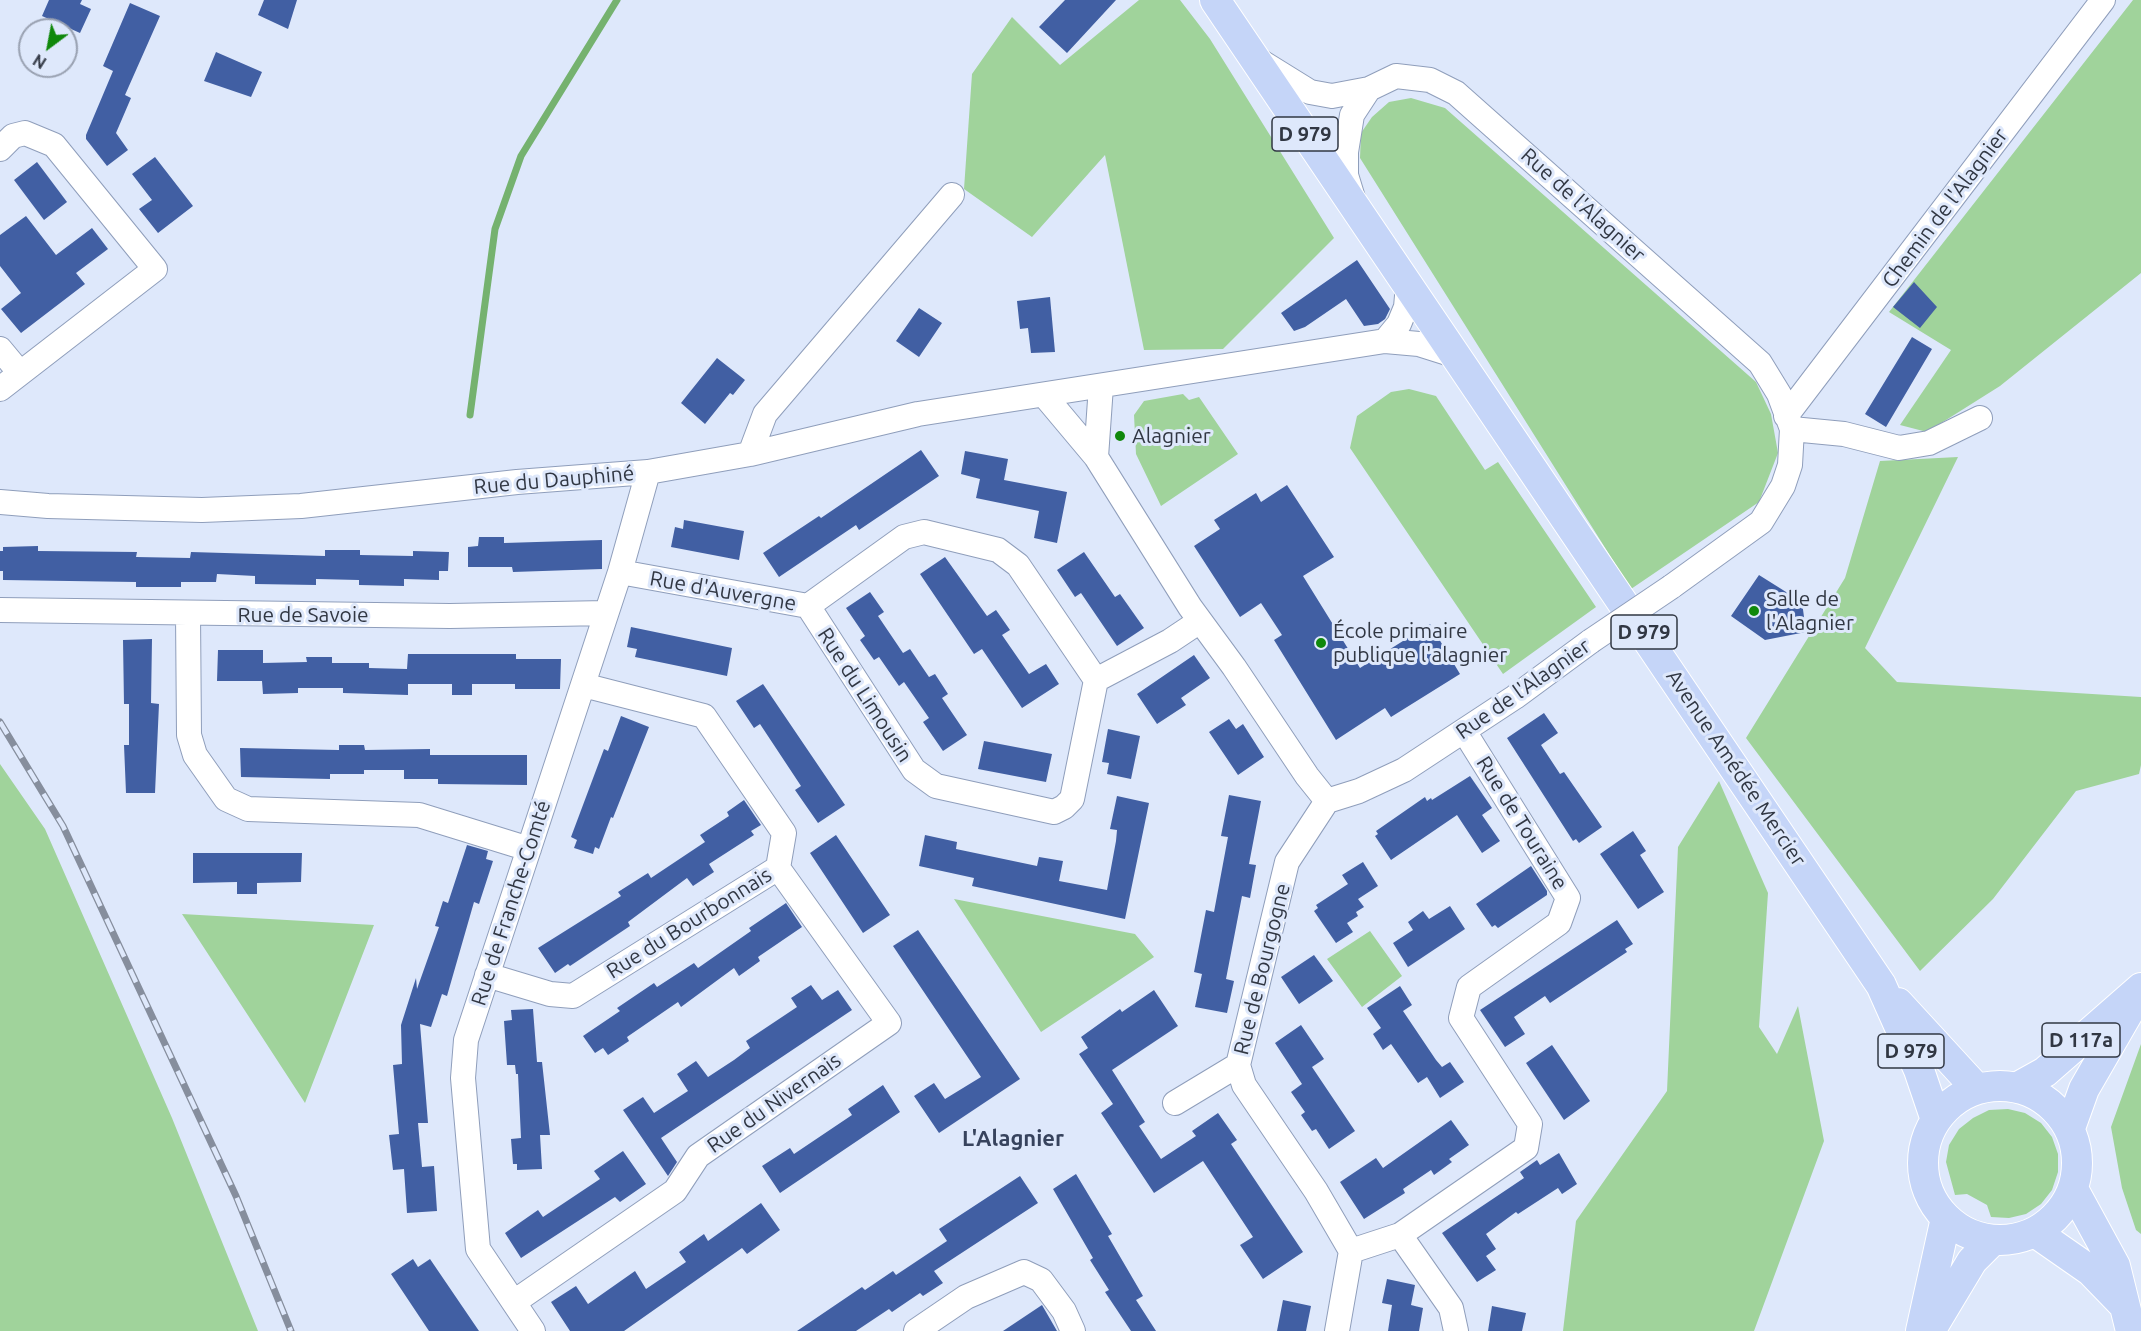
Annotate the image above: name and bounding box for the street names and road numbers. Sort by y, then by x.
road number: D 979 [1272,117,1338,151]
street label: Chemin de l'Alagnier [1877,123,2013,293]
street label: Rue de l'Alagnier [1516,143,1650,267]
street label: Rue du Dauphiné [473,460,635,500]
street label: Rue d'Auvergne [648,566,798,616]
street label: Rue de Savoie [237,602,369,628]
road number: D 979 [1611,615,1677,649]
street label: Rue du Limousin [812,623,918,767]
street label: Rue de l'Alagnier [1451,633,1595,745]
street label: Avenue Amédée Mercier [1661,665,1811,871]
street label: Rue de Touraine [1471,752,1573,894]
street label: Rue de Franche-Comté [466,797,556,1009]
street label: Rue du Bourbonnais [602,862,776,984]
street label: Rue de Bourgogne [1229,881,1295,1057]
road number: D 117a [2042,1023,2120,1057]
road number: D 979 [1878,1034,1944,1068]
street label: Rue du Nivernais [702,1048,846,1158]

